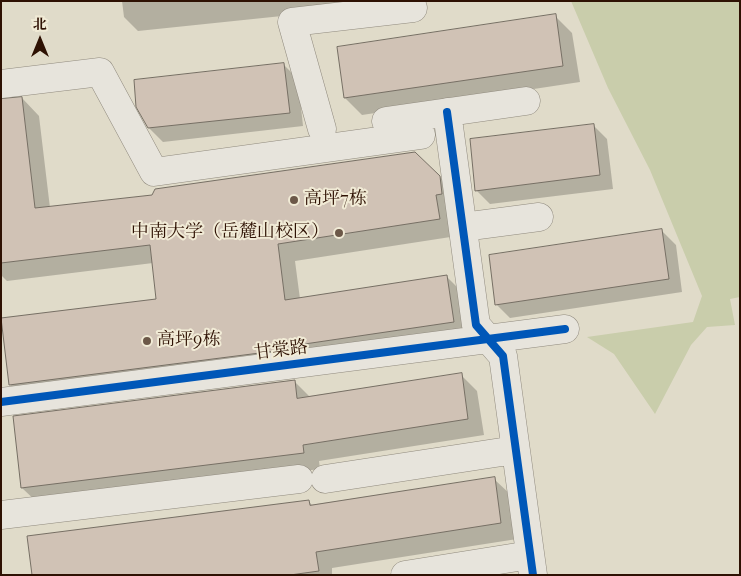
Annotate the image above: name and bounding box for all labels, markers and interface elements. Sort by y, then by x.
north arrow [15,15,65,65]
text: 北 [33,16,47,33]
place label: 高坪7栋 [304,189,367,211]
marker: 高坪7栋 [288,194,300,206]
place label: 中南大学（岳麓山校区） [131,222,329,244]
marker: 中南大学（岳麓山校区） [333,227,345,239]
place label: 高坪9栋 [157,330,220,352]
marker: 高坪9栋 [141,335,153,347]
street label: 甘棠路 [253,337,309,365]

